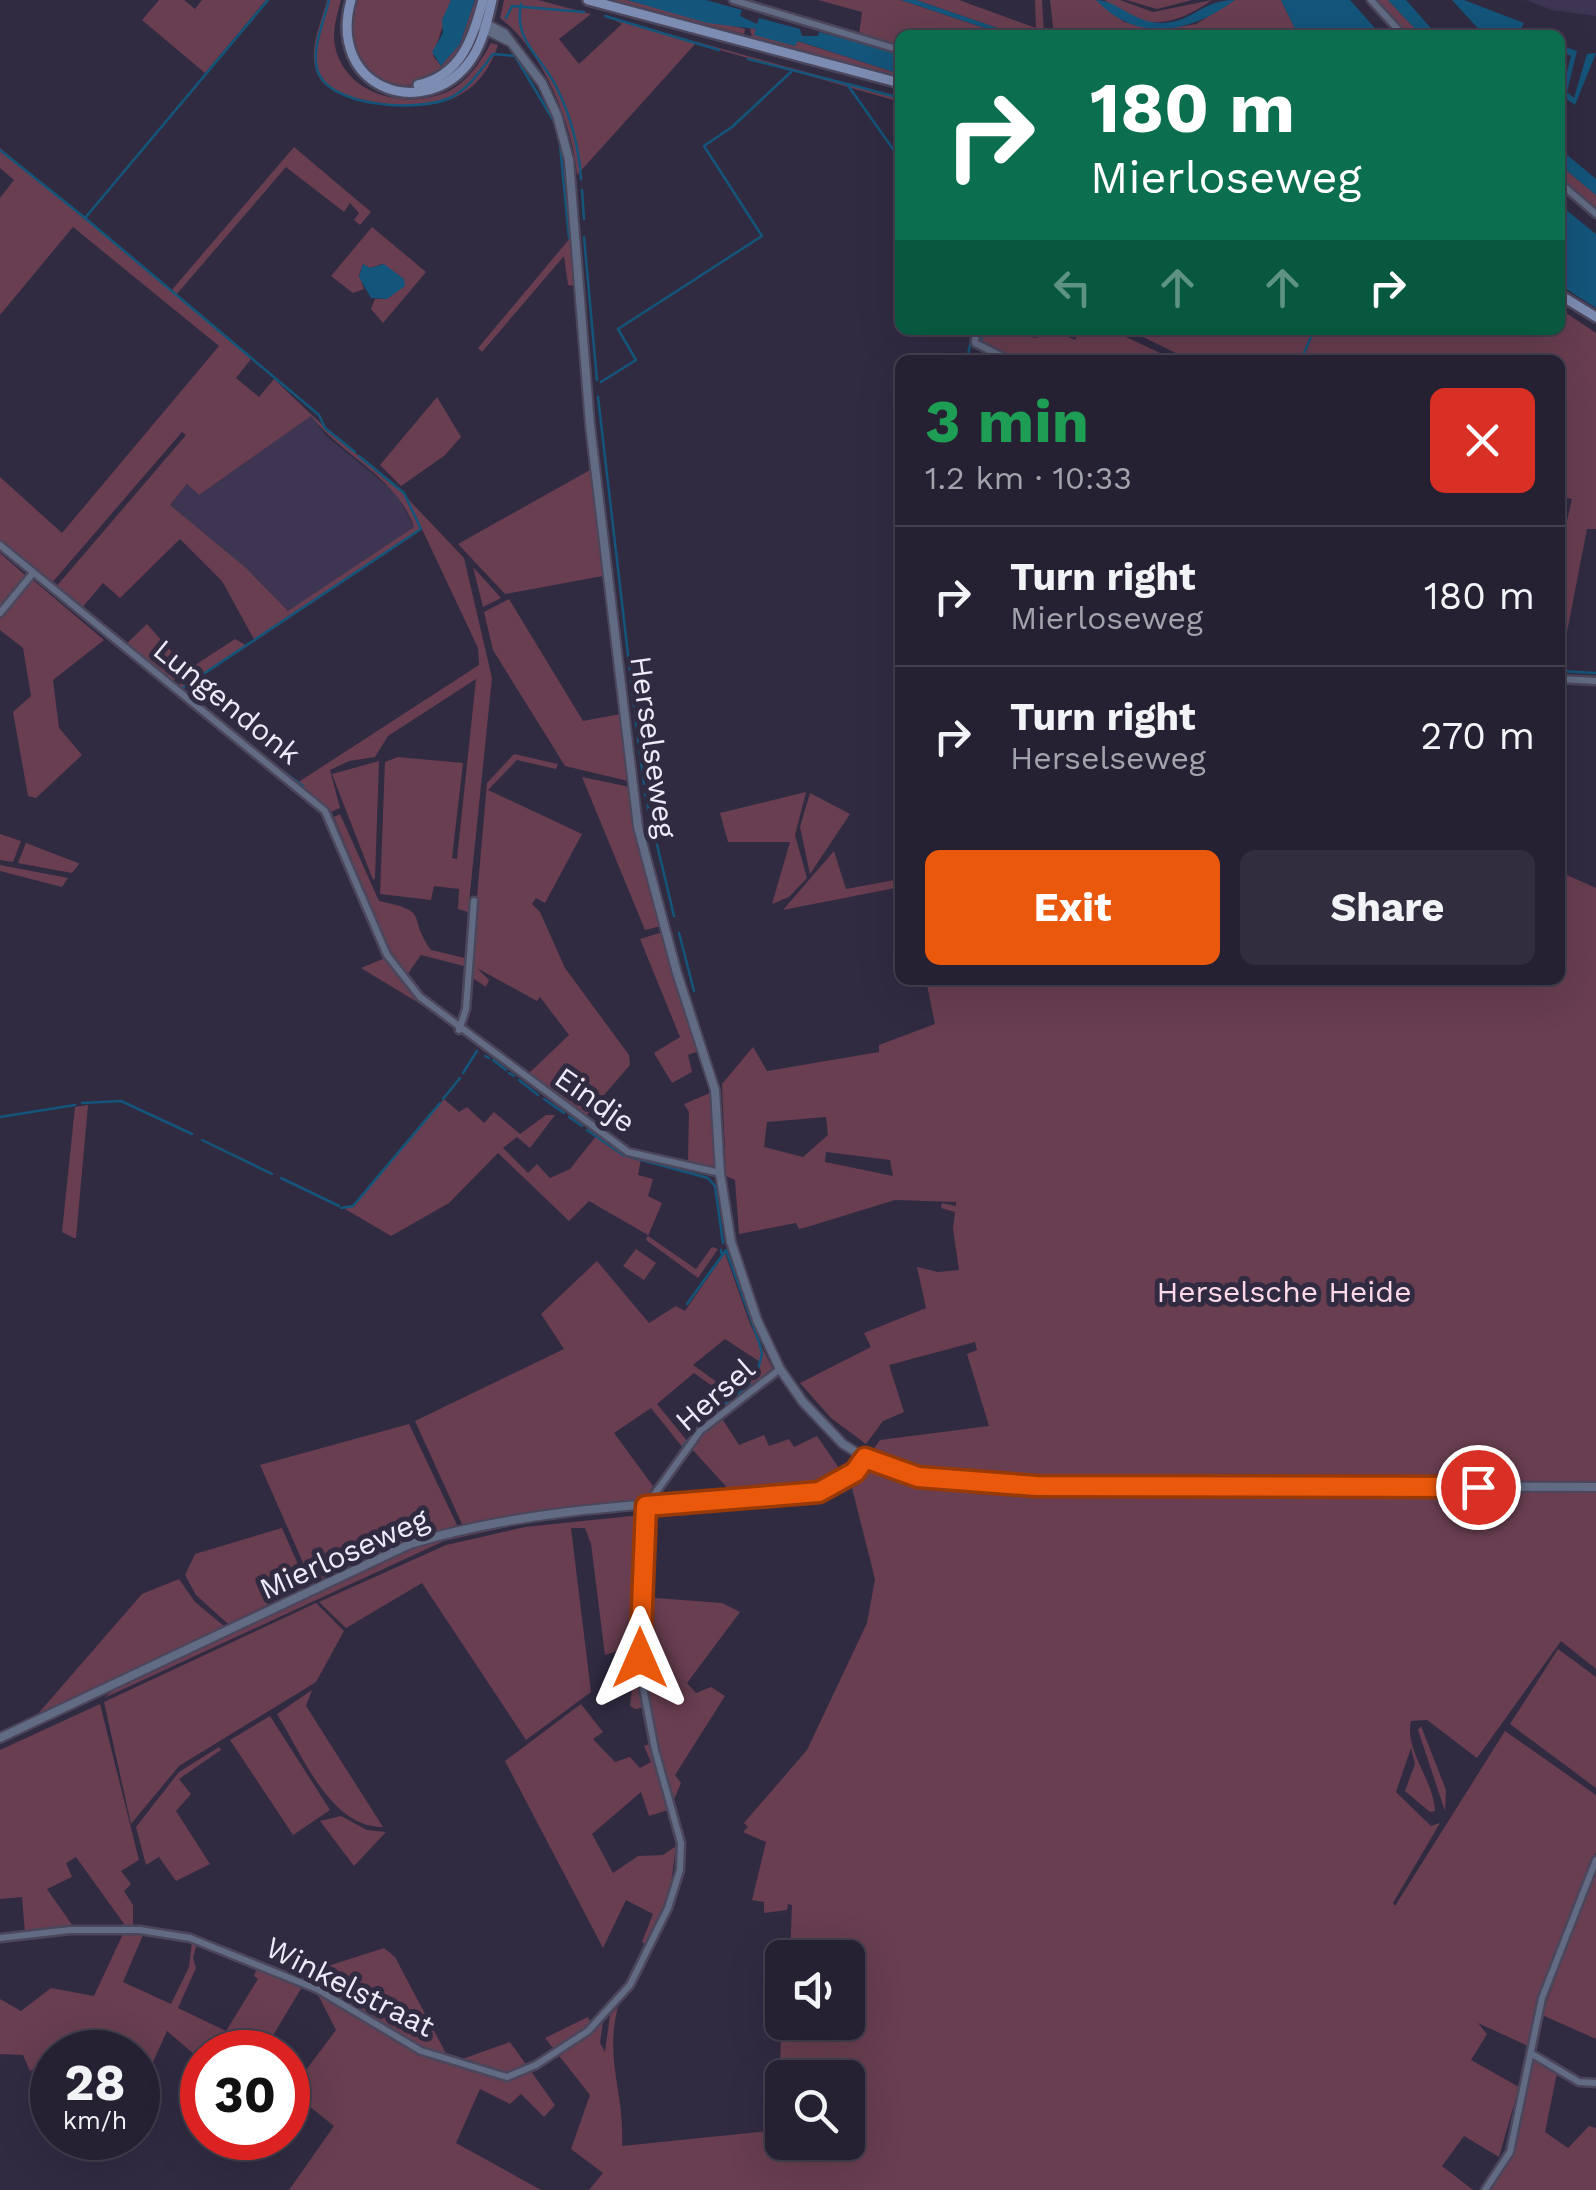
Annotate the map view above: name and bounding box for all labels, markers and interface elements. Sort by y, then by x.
text: 180 m [1090,67,1295,149]
icon: right [925,70,1055,200]
text: Mierloseweg [1090,151,1361,204]
icon: left [1045,260,1100,315]
icon: ahead [1150,260,1205,315]
icon: ahead [1255,260,1310,315]
icon: right [1360,260,1415,315]
text: 3 min [925,386,1089,457]
button: close [1430,388,1535,493]
text: 1.2 km · 10:33 [925,459,1132,497]
text: Turn right [1010,555,1196,599]
icon: right [925,569,980,624]
text: 180 m [1424,574,1535,618]
text: Mierloseweg [1010,599,1203,637]
street label: Lungendonk [147,632,308,772]
street label: Herselseweg [623,654,684,840]
text: Turn right [1010,695,1196,739]
icon: right [925,709,980,764]
text: 270 m [1420,714,1535,758]
text: Herselseweg [1010,739,1206,777]
button: Exit [925,850,1220,965]
button: Share [1240,850,1535,965]
street label: Eindje [548,1060,642,1140]
park label: Herselsche Heide [1157,1274,1411,1309]
street label: Hersel [668,1351,761,1438]
pin [1436,1445,1521,1530]
icon: arrive [1451,1460,1506,1515]
street label: Mierloseweg [254,1501,434,1606]
position arrow [588,1606,692,1710]
street label: Winkelstraat [260,1929,441,2044]
map controls [765,1940,865,2160]
button: sound [765,1940,865,2040]
speed limit sign: 30 [180,2030,310,2160]
text: 28 [64,2053,126,2112]
button: search [765,2060,865,2160]
text: km/h [63,2106,127,2135]

